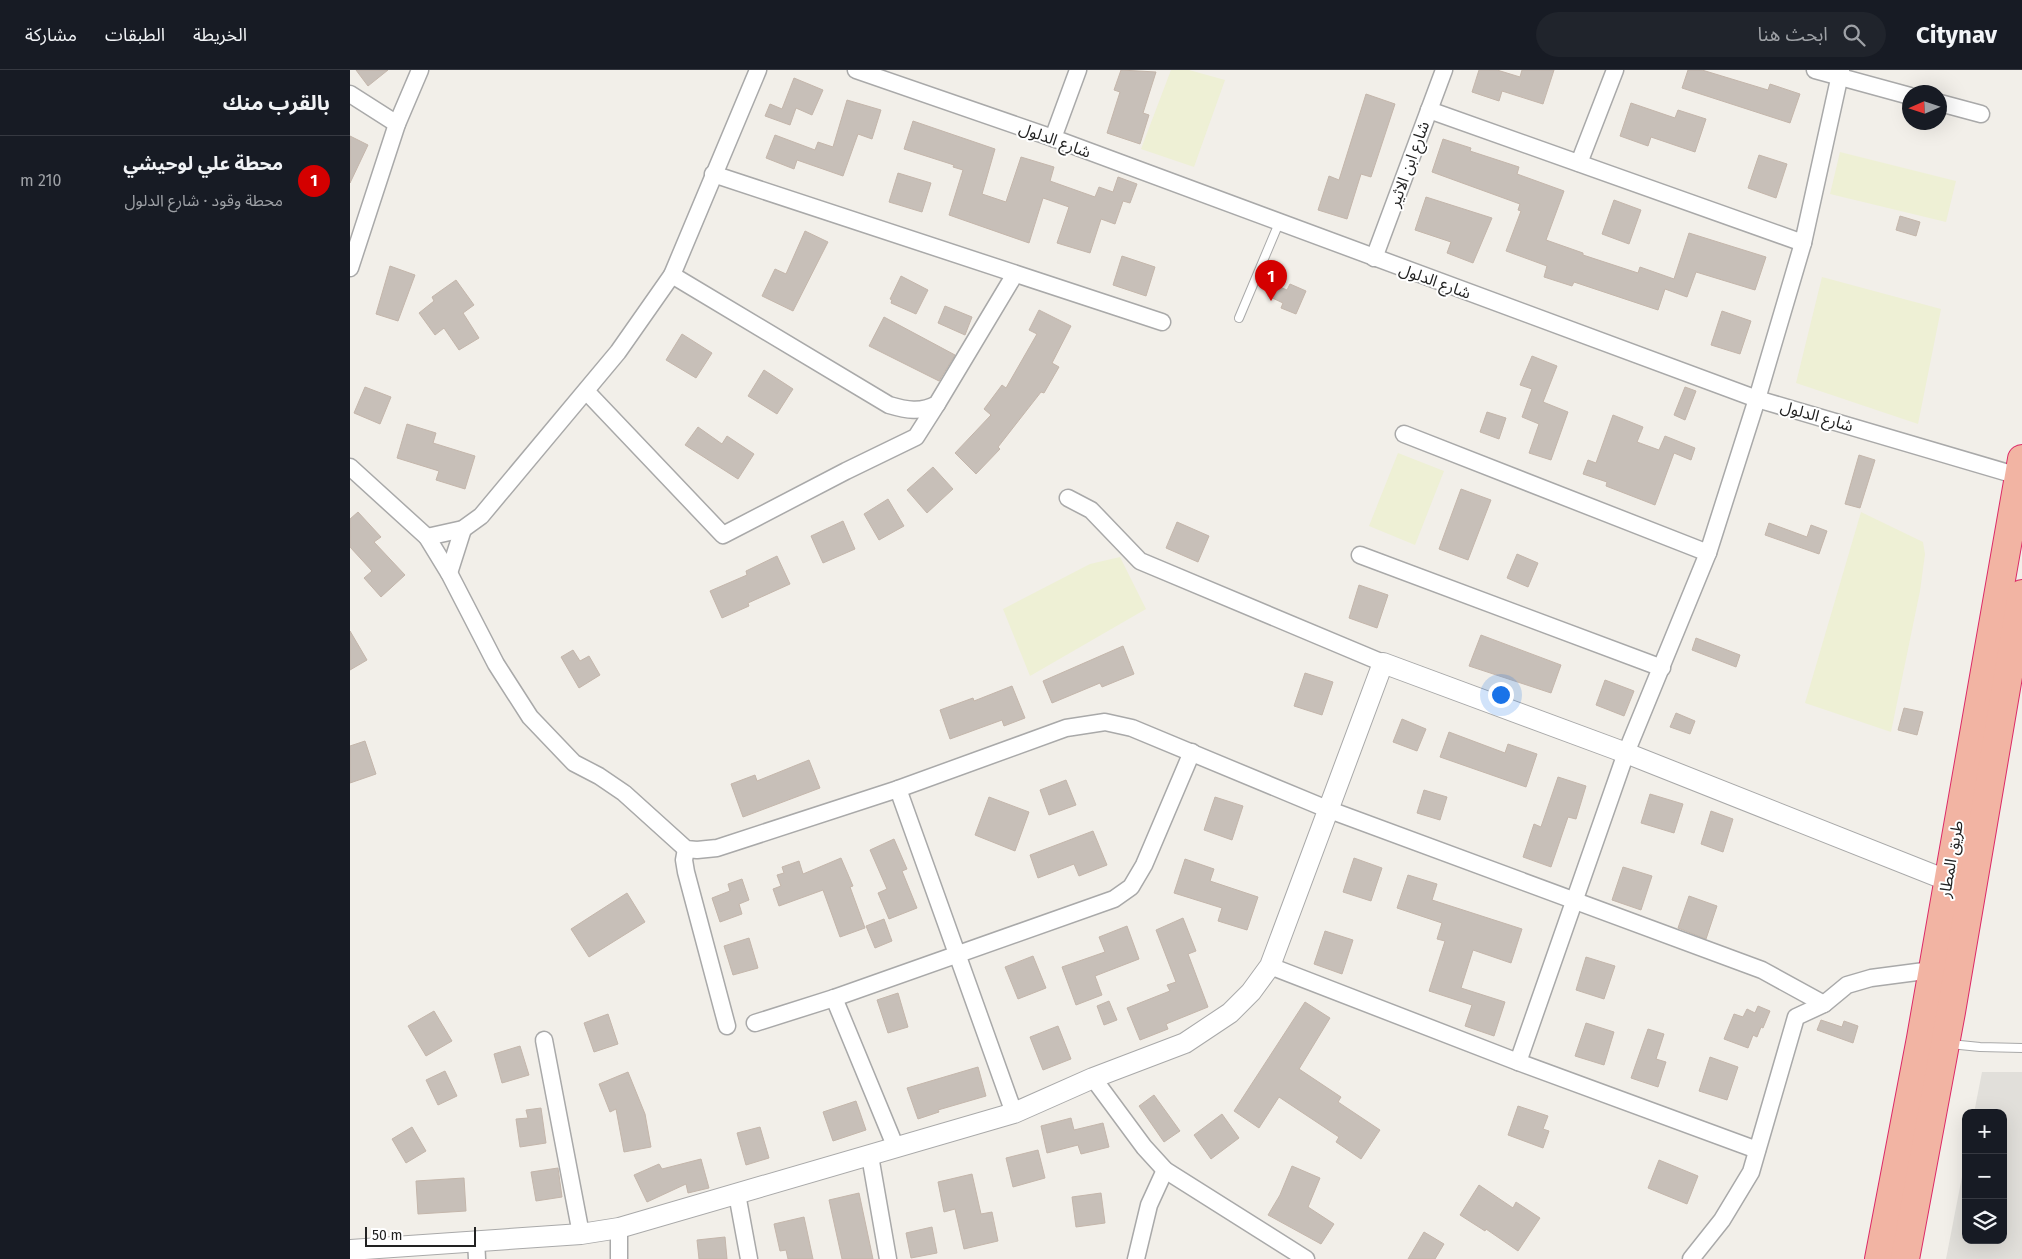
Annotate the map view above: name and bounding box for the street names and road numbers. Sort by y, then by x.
street label: شارع الدلول [1016,118,1093,165]
street label: شارع ابن الاثير [1384,119,1436,211]
street label: شارع الدلول [1396,259,1473,306]
street label: شارع الدلول [1778,397,1856,438]
street label: طريق المطار [1935,819,1968,900]

